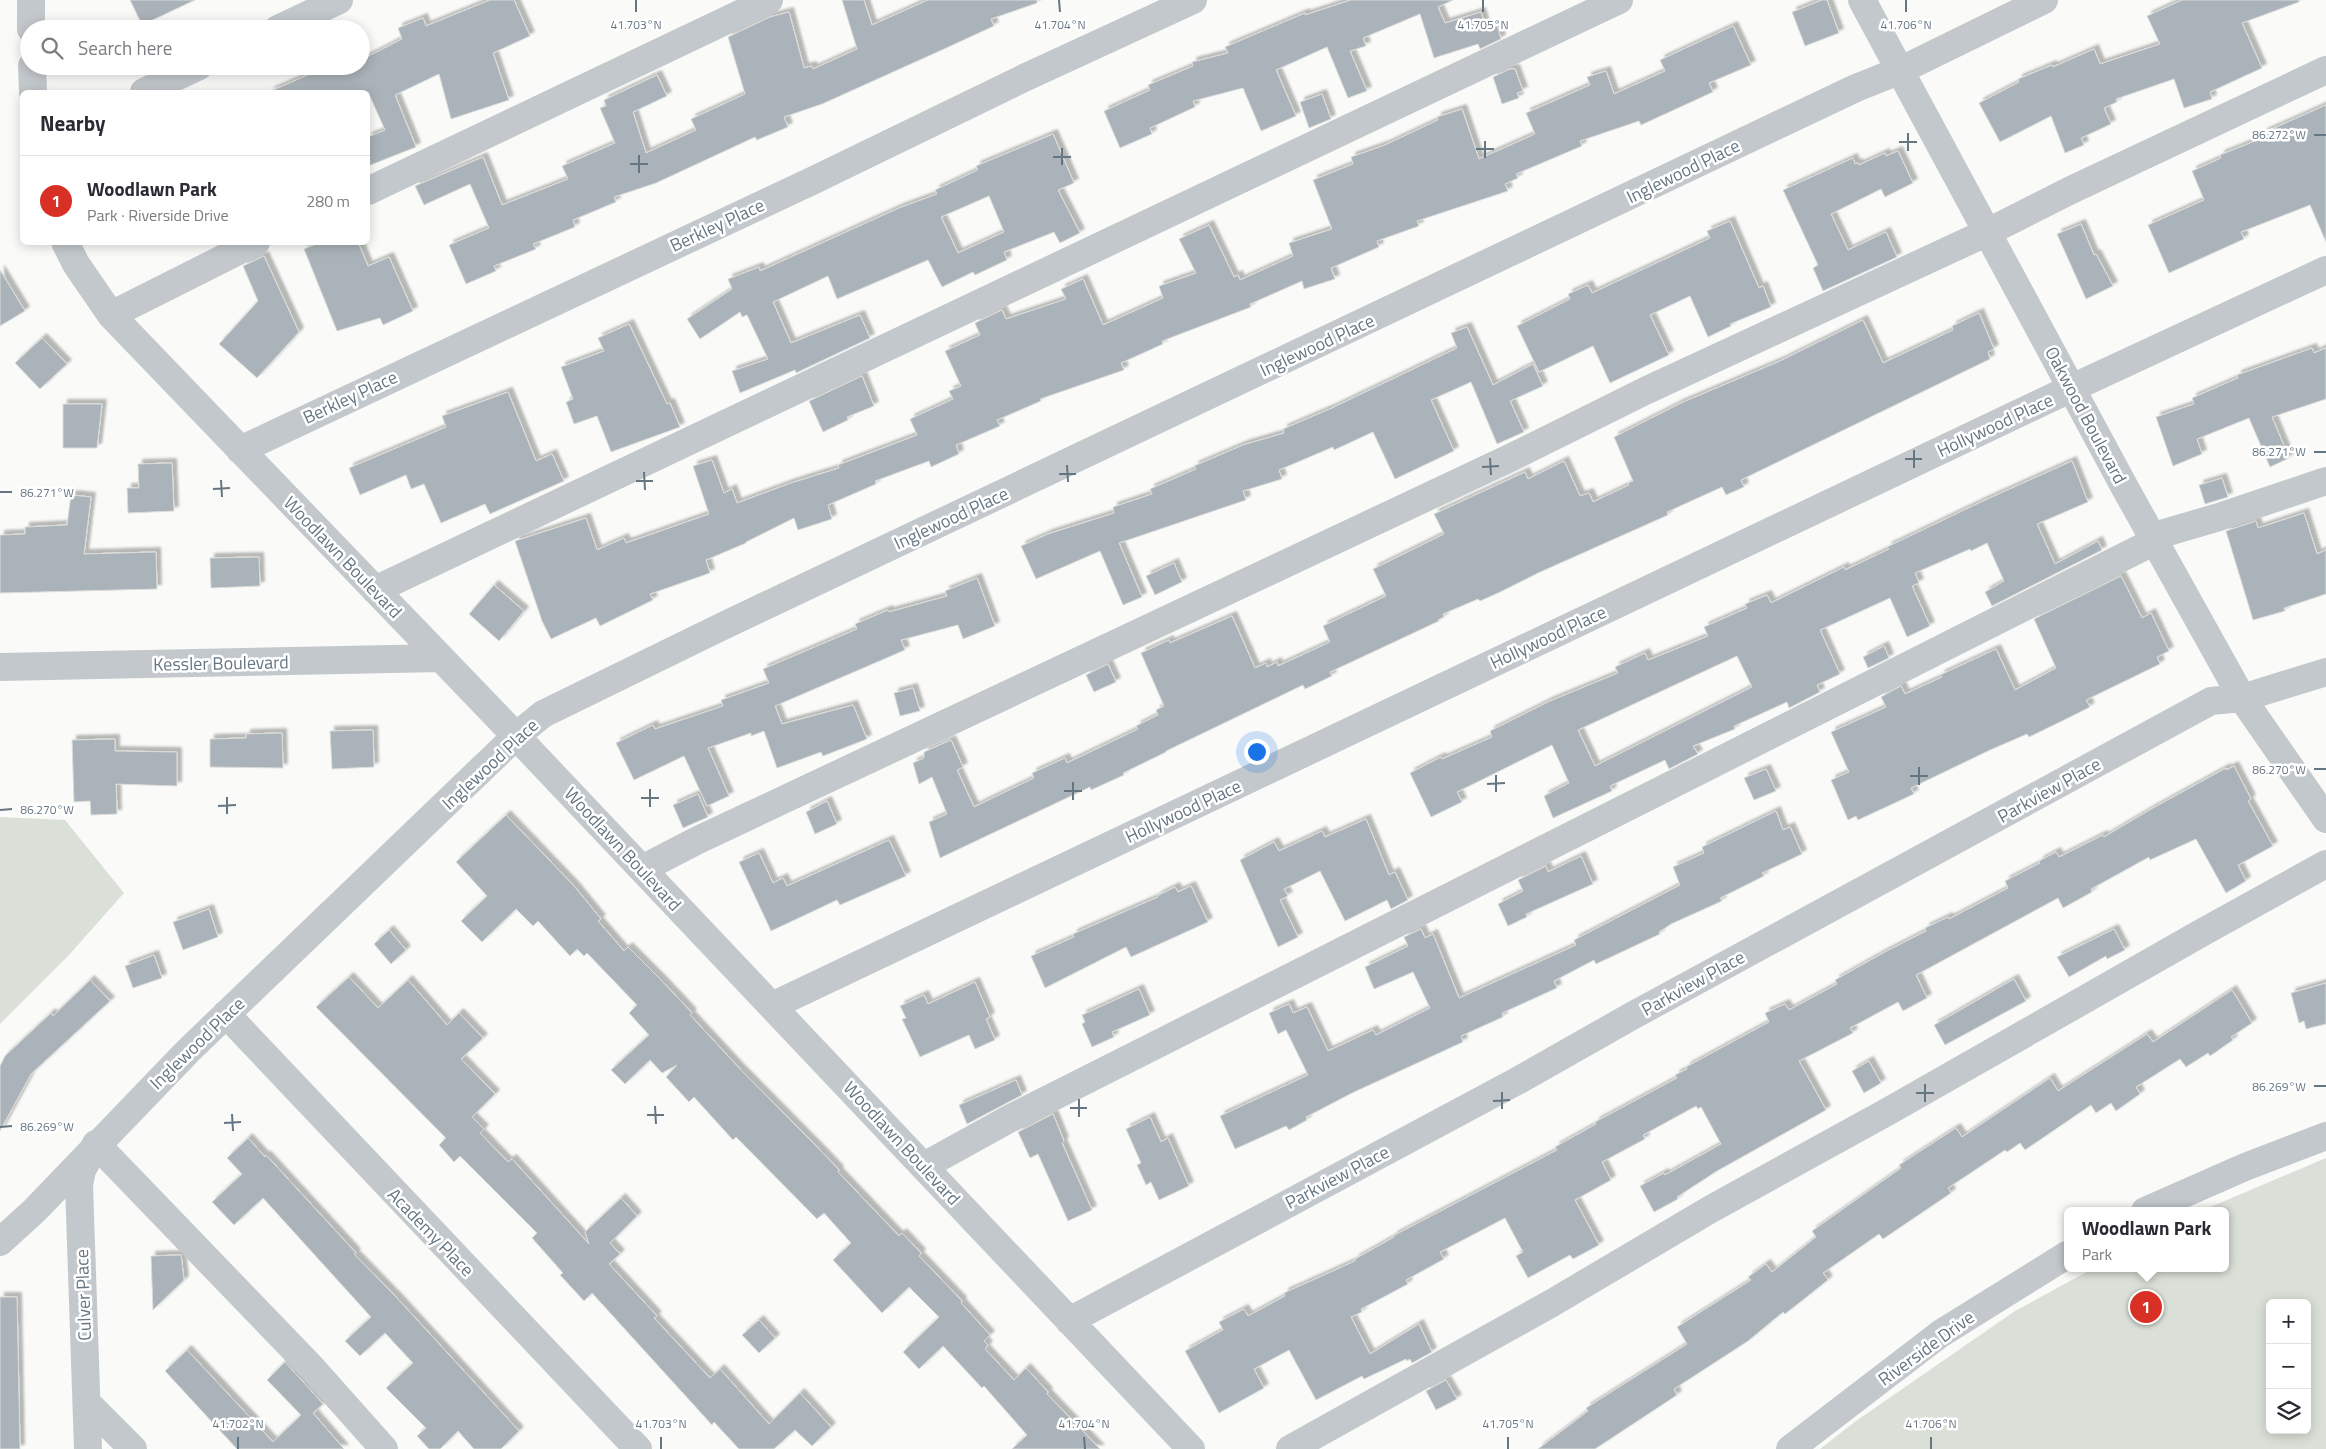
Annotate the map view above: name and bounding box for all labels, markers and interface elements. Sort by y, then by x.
text: 41.703°N [610,15,662,34]
text: 41.704°N [1034,15,1086,34]
text: 41.705°N [1457,15,1509,34]
text: 41.706°N [1880,15,1932,34]
search box [20,20,370,75]
text: Search here [78,33,172,62]
icon: search [38,34,66,62]
text: Nearby [40,107,105,139]
text: 86.272°W [2252,125,2306,144]
street label: Inglewood Place [1622,132,1744,210]
text: Woodlawn Park [87,174,217,203]
text: 1 [52,189,60,213]
text: 280 m [306,189,350,213]
street label: Berkley Place [665,191,769,259]
text: Park · Riverside Drive [87,203,229,227]
street label: Inglewood Place [1255,307,1379,383]
street label: Oakwood Boulevard [2038,342,2134,488]
street label: Berkley Place [298,363,402,431]
street label: Hollywood Place [1932,386,2058,464]
text: 86.271°W [2252,442,2306,461]
street label: Inglewood Place [889,480,1013,556]
text: 86.271°W [20,483,74,502]
street label: Woodlawn Boulevard [277,490,409,624]
street label: Hollywood Place [1485,598,1611,676]
street label: Kessler Boulevard [153,648,289,678]
street label: Inglewood Place [436,712,544,816]
your location [1244,739,1270,765]
street label: Parkview Place [1992,750,2106,830]
text: 86.270°W [2252,760,2306,779]
street label: Hollywood Place [1120,772,1246,850]
street label: Woodlawn Boulevard [558,781,688,917]
text: 86.270°W [20,800,74,819]
street label: Parkview Place [1636,943,1750,1023]
street label: Inglewood Place [143,990,251,1096]
street label: Woodlawn Boulevard [837,1075,967,1211]
text: 86.269°W [2252,1077,2306,1096]
text: 86.269°W [20,1117,74,1136]
street label: Parkview Place [1280,1138,1394,1216]
street label: Academy Place [382,1181,480,1283]
popup [2064,1207,2229,1272]
text: Woodlawn Park [2082,1213,2211,1242]
text: Park [2082,1242,2112,1266]
street label: Culver Place [68,1249,98,1341]
pin: 1 [2130,1288,2162,1326]
map controls [2266,1299,2311,1434]
button: + [2266,1299,2311,1344]
street label: Riverside Drive [1872,1304,1980,1392]
button: − [2266,1344,2311,1389]
button: layers [2266,1389,2311,1434]
text: 41.702°N [212,1414,264,1433]
text: 41.703°N [635,1414,687,1433]
text: 41.704°N [1058,1414,1110,1433]
text: 41.705°N [1482,1414,1534,1433]
text: 41.706°N [1905,1414,1957,1433]

